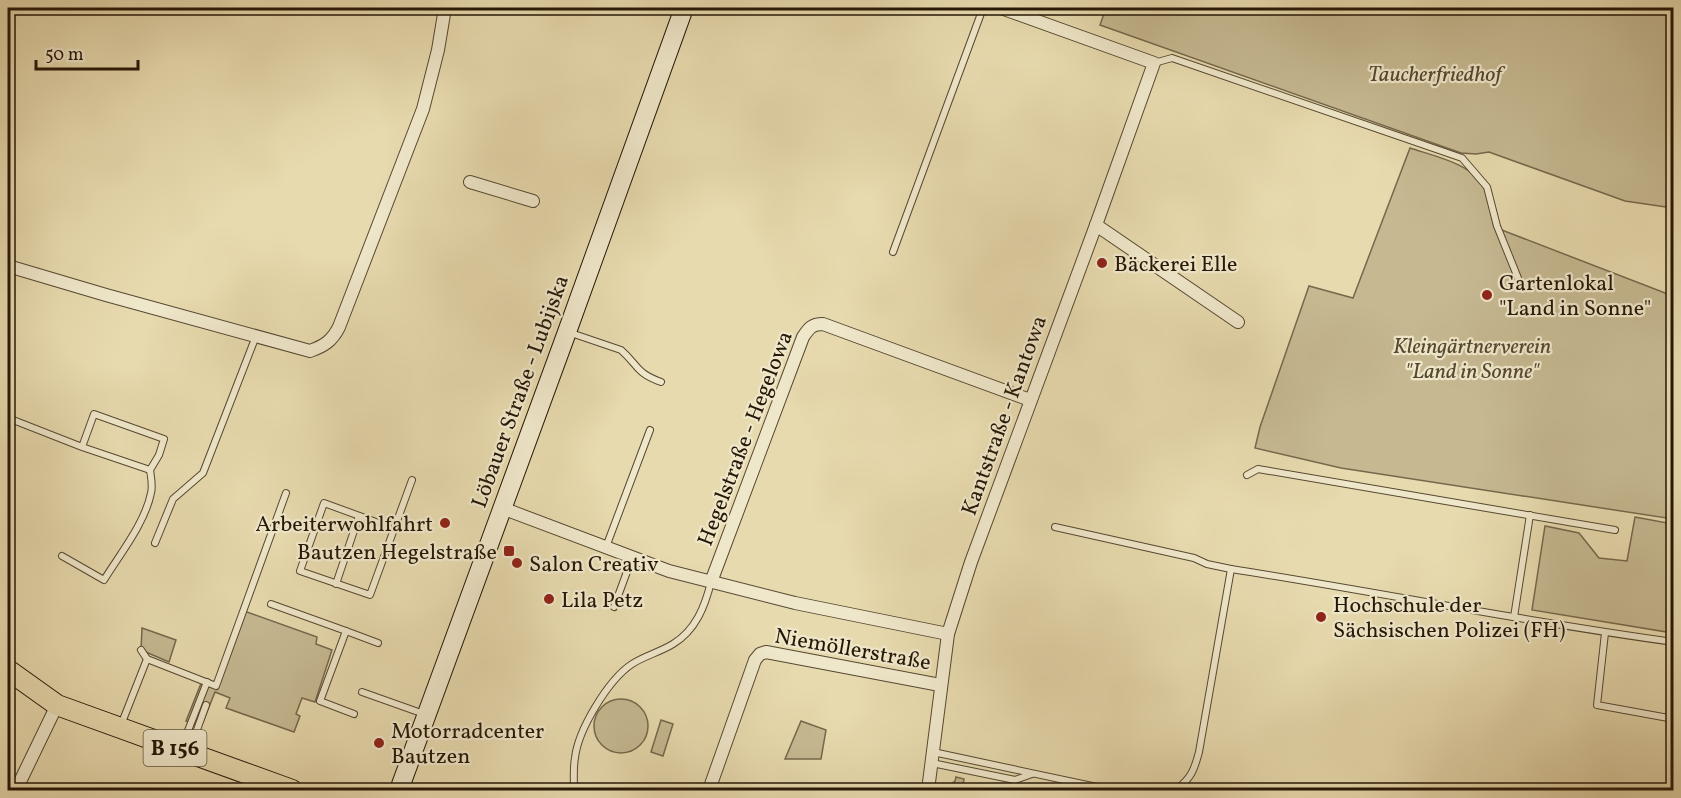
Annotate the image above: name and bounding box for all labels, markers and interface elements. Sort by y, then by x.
scale bar [36,33,138,71]
text: 50 m [45,43,84,68]
park label: Taucherfriedhof [1368,60,1506,91]
place label: Bäckerei Elle [1114,250,1238,281]
marker: Bäckerei Elle [1095,256,1109,270]
place label: Gartenlokal "Land in Sonne" [1499,269,1651,325]
street label: Löbauer Straße - Lubijska [465,271,578,513]
marker: Gartenlokal "Land in Sonne" [1480,288,1494,302]
street label: Kantstraße - Kantowa [955,312,1056,520]
street label: Hegelstraße - Hegelowa [691,327,802,551]
park label: Kleingärtnerverein "Land in Sonne" [1393,332,1551,388]
place label: Arbeiterwohlfahrt [256,510,433,541]
marker: Arbeiterwohlfahrt [438,516,452,530]
place label: Bautzen Hegelstraße [297,538,497,569]
marker: Bautzen Hegelstraße [502,544,516,558]
place label: Salon Creativ [529,550,659,581]
marker: Salon Creativ [510,556,524,570]
place label: Lila Petz [561,586,643,617]
place label: Hochschule der Sächsischen Polizei (FH) [1333,591,1566,647]
marker: Lila Petz [542,592,556,606]
marker: Hochschule der Sächsischen Polizei (FH) [1314,610,1328,624]
street label: Niemöllerstraße [772,621,933,679]
place label: Motorradcenter Bautzen [391,717,544,773]
road number: B 156 [144,730,207,766]
marker: Motorradcenter Bautzen [372,736,386,750]

